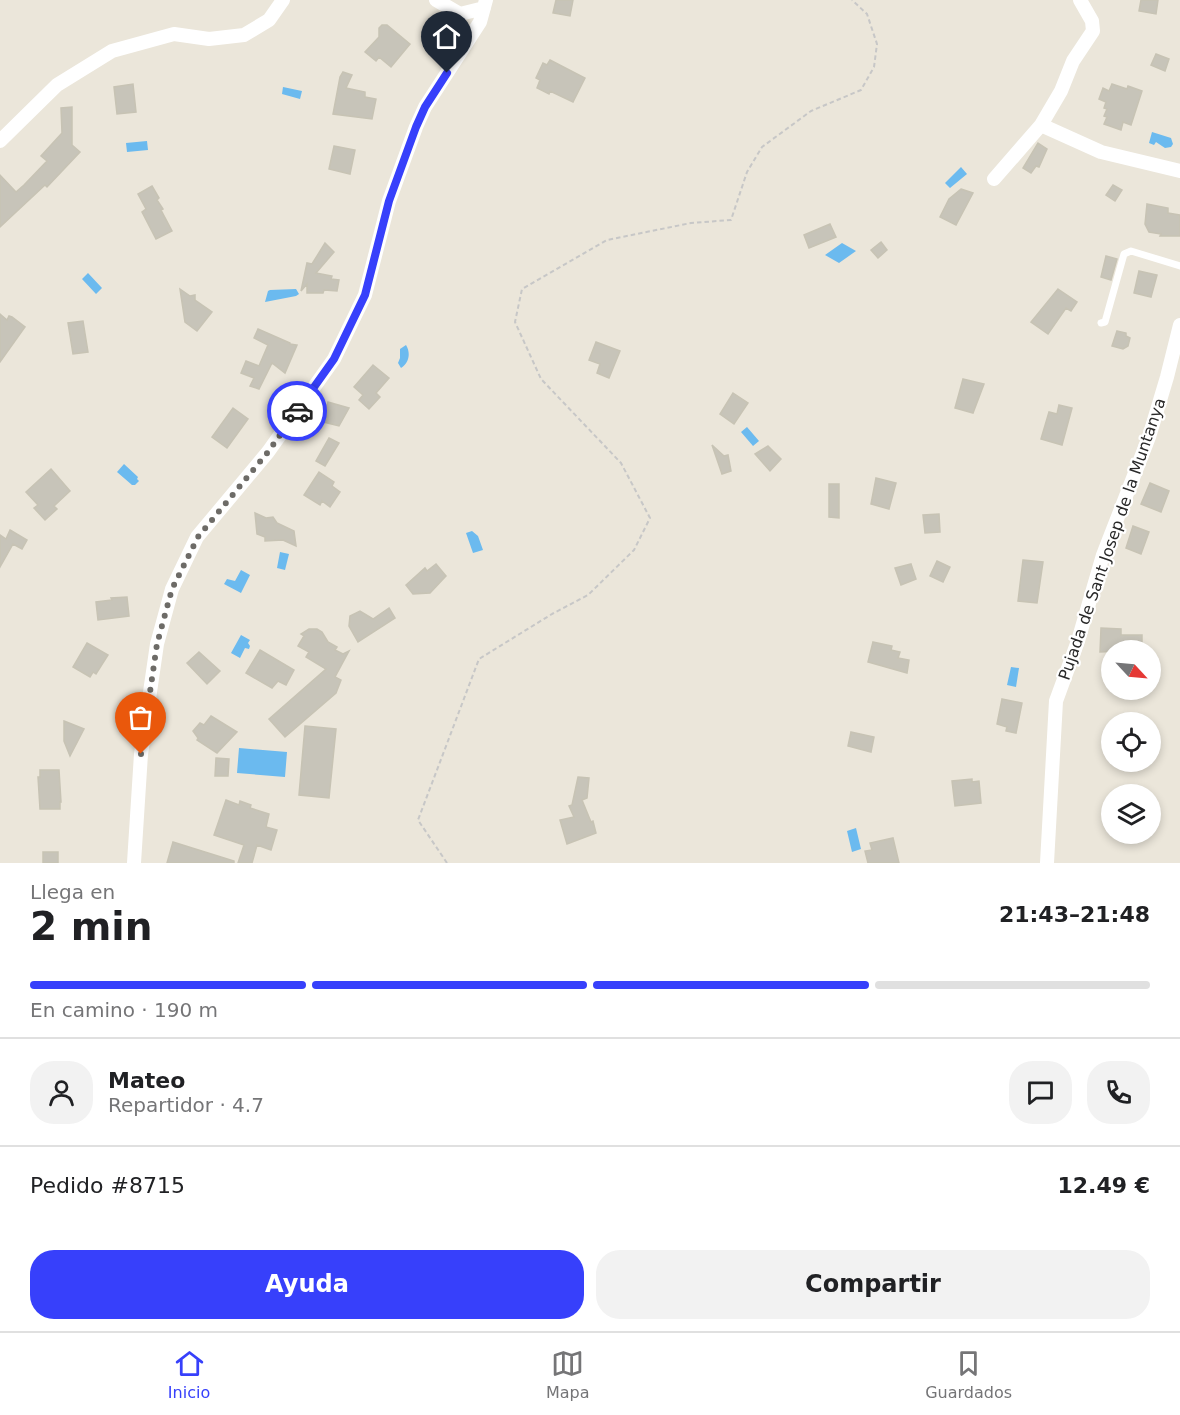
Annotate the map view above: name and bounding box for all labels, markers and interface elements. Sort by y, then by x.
pin [421,11,472,73]
icon: home [430,20,463,53]
courier [267,381,327,441]
icon: car [281,395,314,428]
street label: Pujada de Sant Josep de la Muntanya [1055,395,1169,683]
north arrow [1101,640,1161,700]
map controls [1101,640,1161,844]
pin [115,692,166,754]
icon: bag [124,701,157,734]
button: locate [1101,712,1161,772]
button: layers [1101,784,1161,844]
text: Llega en [30,880,115,904]
text: 21:43–21:48 [999,902,1150,927]
text: 2 min [30,904,152,949]
text: En camino · 190 m [30,998,218,1022]
button: person [30,1061,93,1124]
button: chat [1009,1061,1072,1124]
button: phone [1087,1061,1150,1124]
text: Mateo [108,1068,185,1093]
text: Repartidor · 4.7 [108,1093,264,1117]
text: Pedido #8715 [30,1173,185,1198]
text: 12.49 € [1057,1173,1150,1198]
button: Ayuda [30,1250,584,1319]
button: Compartir [596,1250,1150,1319]
tab: Inicio [168,1347,210,1402]
tab: Mapa [546,1347,590,1402]
tab: Guardados [925,1347,1012,1402]

